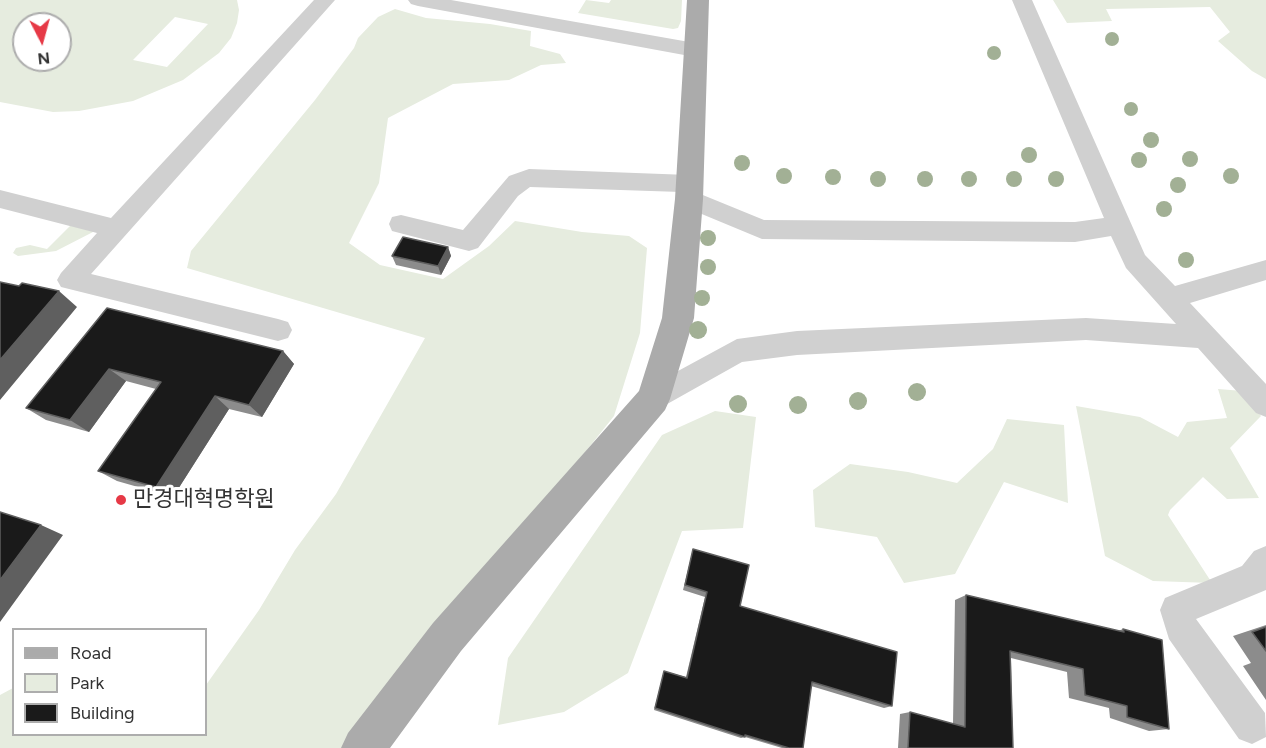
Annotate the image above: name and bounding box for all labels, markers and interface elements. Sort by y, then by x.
north arrow [12,12,72,72]
text: N [37,48,51,69]
place label: 만경대혁명학원 [133,487,275,513]
marker: 만경대혁명학원 [114,493,128,507]
legend [12,628,207,736]
text: Road [70,642,111,664]
text: Park [70,672,104,694]
text: Building [70,702,135,724]

